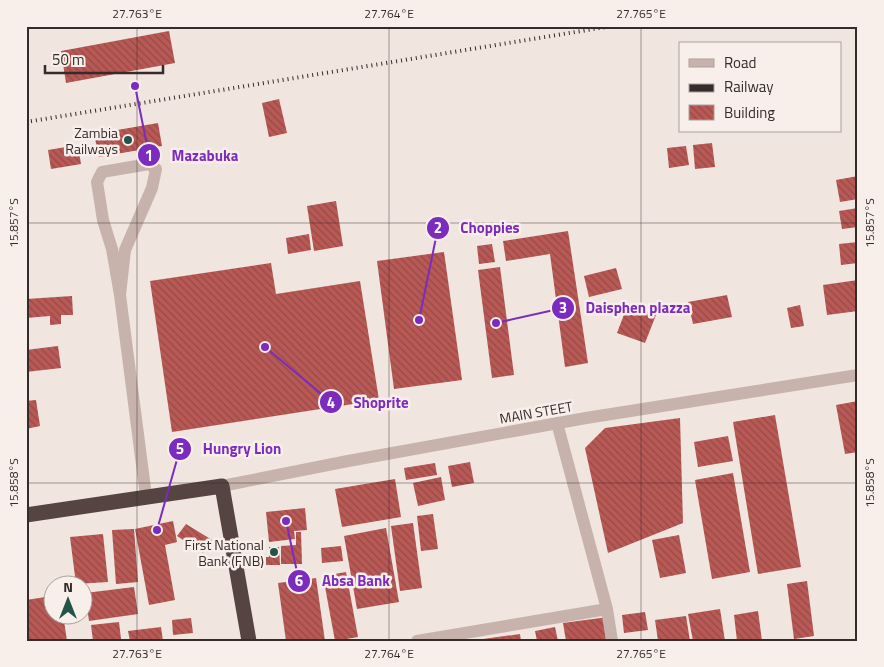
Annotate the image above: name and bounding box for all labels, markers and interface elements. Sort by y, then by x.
text: 27.763°E [112,4,162,23]
text: 27.764°E [364,4,414,23]
text: 27.765°E [616,4,666,23]
scale bar [45,42,162,74]
legend [679,42,842,132]
text: 50 m [52,48,85,71]
text: Road [724,51,756,74]
text: Railway [724,75,774,98]
text: Building [724,101,775,124]
place label: Zambia Railways [65,122,118,159]
marker: Zambia Railways [122,134,134,146]
callout: Mazabuka [137,140,249,170]
text: 1 [145,144,153,167]
text: Mazabuka [172,144,239,167]
text: 15.857°S [4,198,23,248]
text: 15.857°S [860,198,879,248]
callout: Choppies [425,213,529,243]
text: 2 [434,216,442,239]
text: Choppies [460,216,520,239]
callout: Daisphen plazza [551,293,701,323]
text: 3 [559,296,567,319]
text: Daisphen plazza [585,296,691,319]
callout: Shoprite [319,387,419,417]
text: 4 [327,391,335,414]
text: Shoprite [353,391,409,414]
street label: MAIN STEET [498,395,575,429]
callout: Hungry Lion [167,434,291,464]
text: 5 [176,437,184,460]
text: Hungry Lion [203,437,281,460]
text: 15.858°S [4,458,23,508]
text: 15.858°S [860,458,879,508]
place label: First National Bank (FNB) [185,534,264,571]
marker: First National Bank (FNB) [268,546,280,558]
callout: Absa Bank [287,566,400,596]
text: 6 [295,569,303,592]
text: Absa Bank [322,569,390,592]
north arrow [42,574,92,624]
text: N [63,576,73,597]
text: 27.763°E [112,644,162,663]
text: 27.764°E [364,644,414,663]
text: 27.765°E [616,644,666,663]

